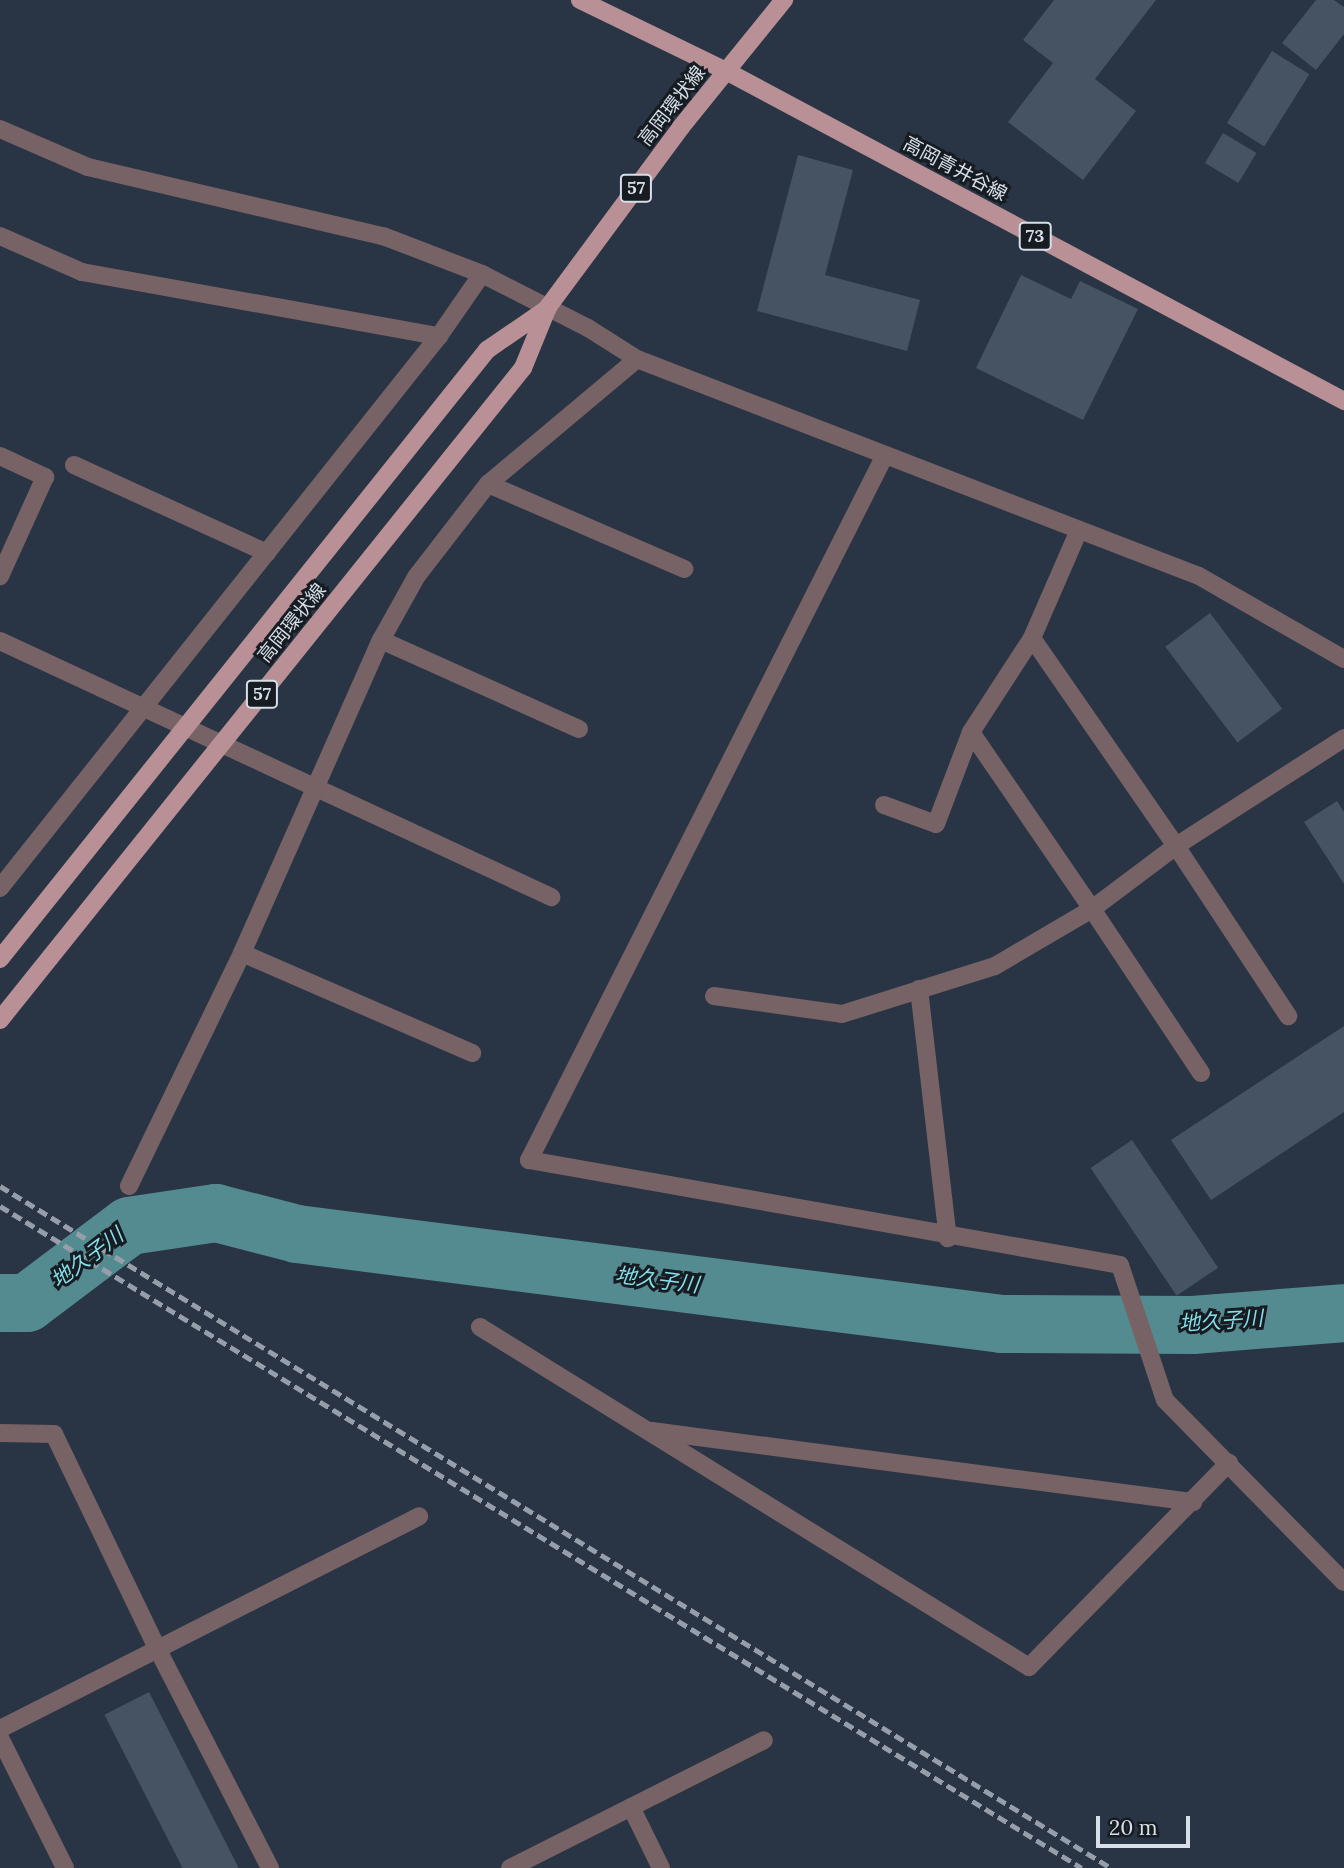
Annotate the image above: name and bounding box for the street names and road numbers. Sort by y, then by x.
street label: 高岡環状線 [634,62,710,150]
street label: 高岡青井谷線 [899,132,1011,206]
road number: 57 [618,174,654,202]
road number: 73 [1018,222,1052,250]
street label: 高岡環状線 [253,579,331,667]
road number: 57 [244,680,280,708]

